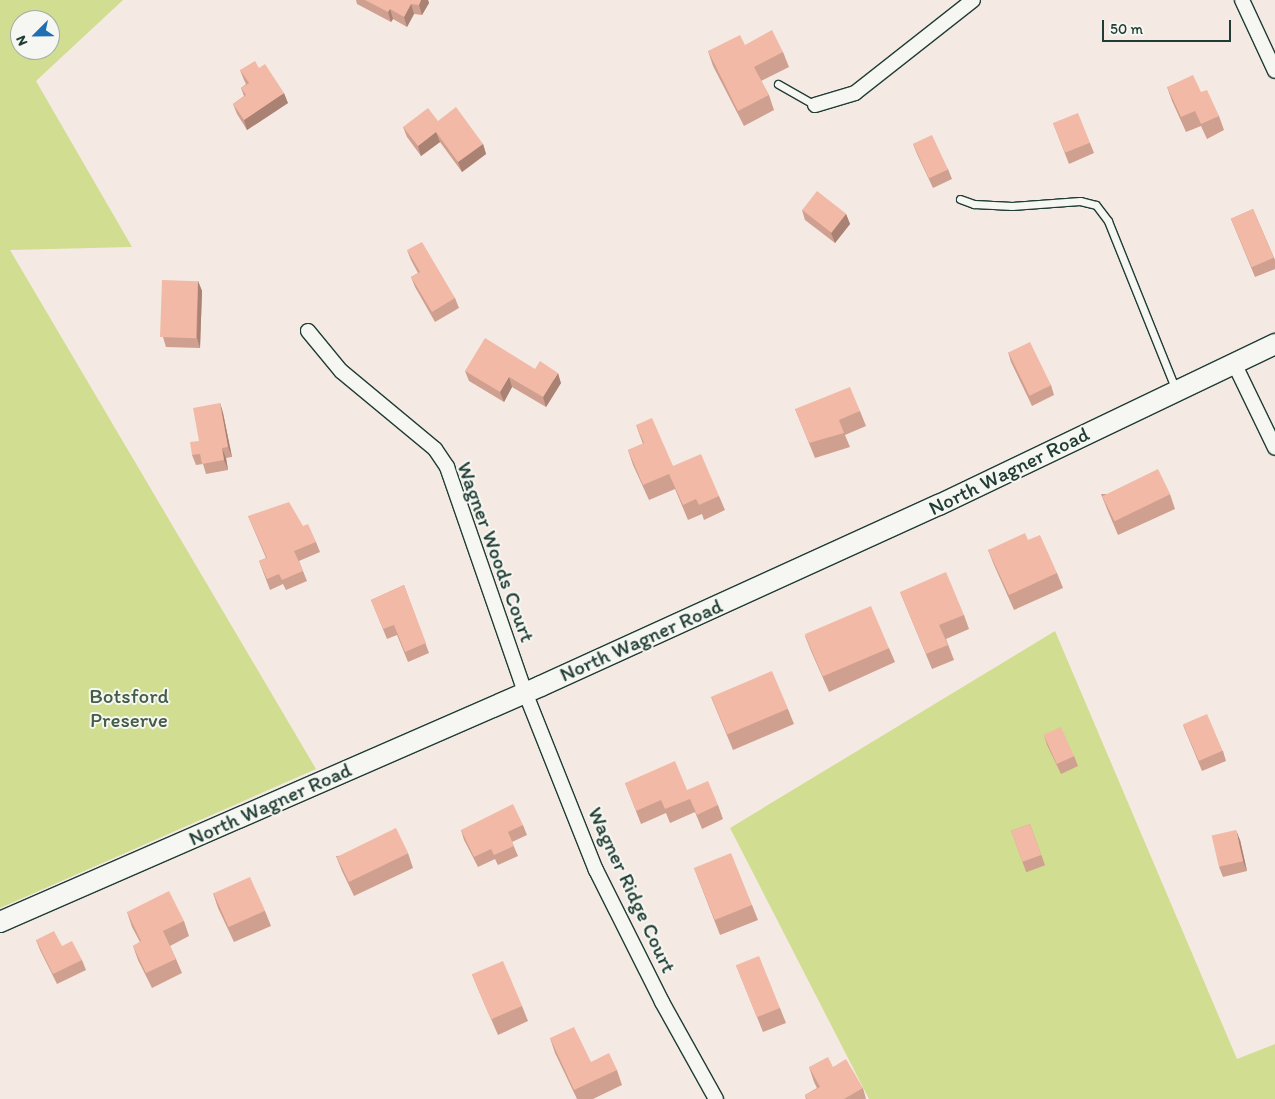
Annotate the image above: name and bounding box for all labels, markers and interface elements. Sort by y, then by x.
north arrow [10,10,60,60]
scale bar [1105,10,1234,42]
text: 50 m [1110,20,1143,38]
text: N [12,33,31,48]
street label: North Wagner Road [925,421,1093,521]
street label: Wagner Woods Court [452,459,540,645]
street label: North Wagner Road [556,593,726,687]
park label: Botsford Preserve [89,683,169,733]
street label: North Wagner Road [185,757,355,851]
street label: Wagner Ridge Court [583,803,681,977]

